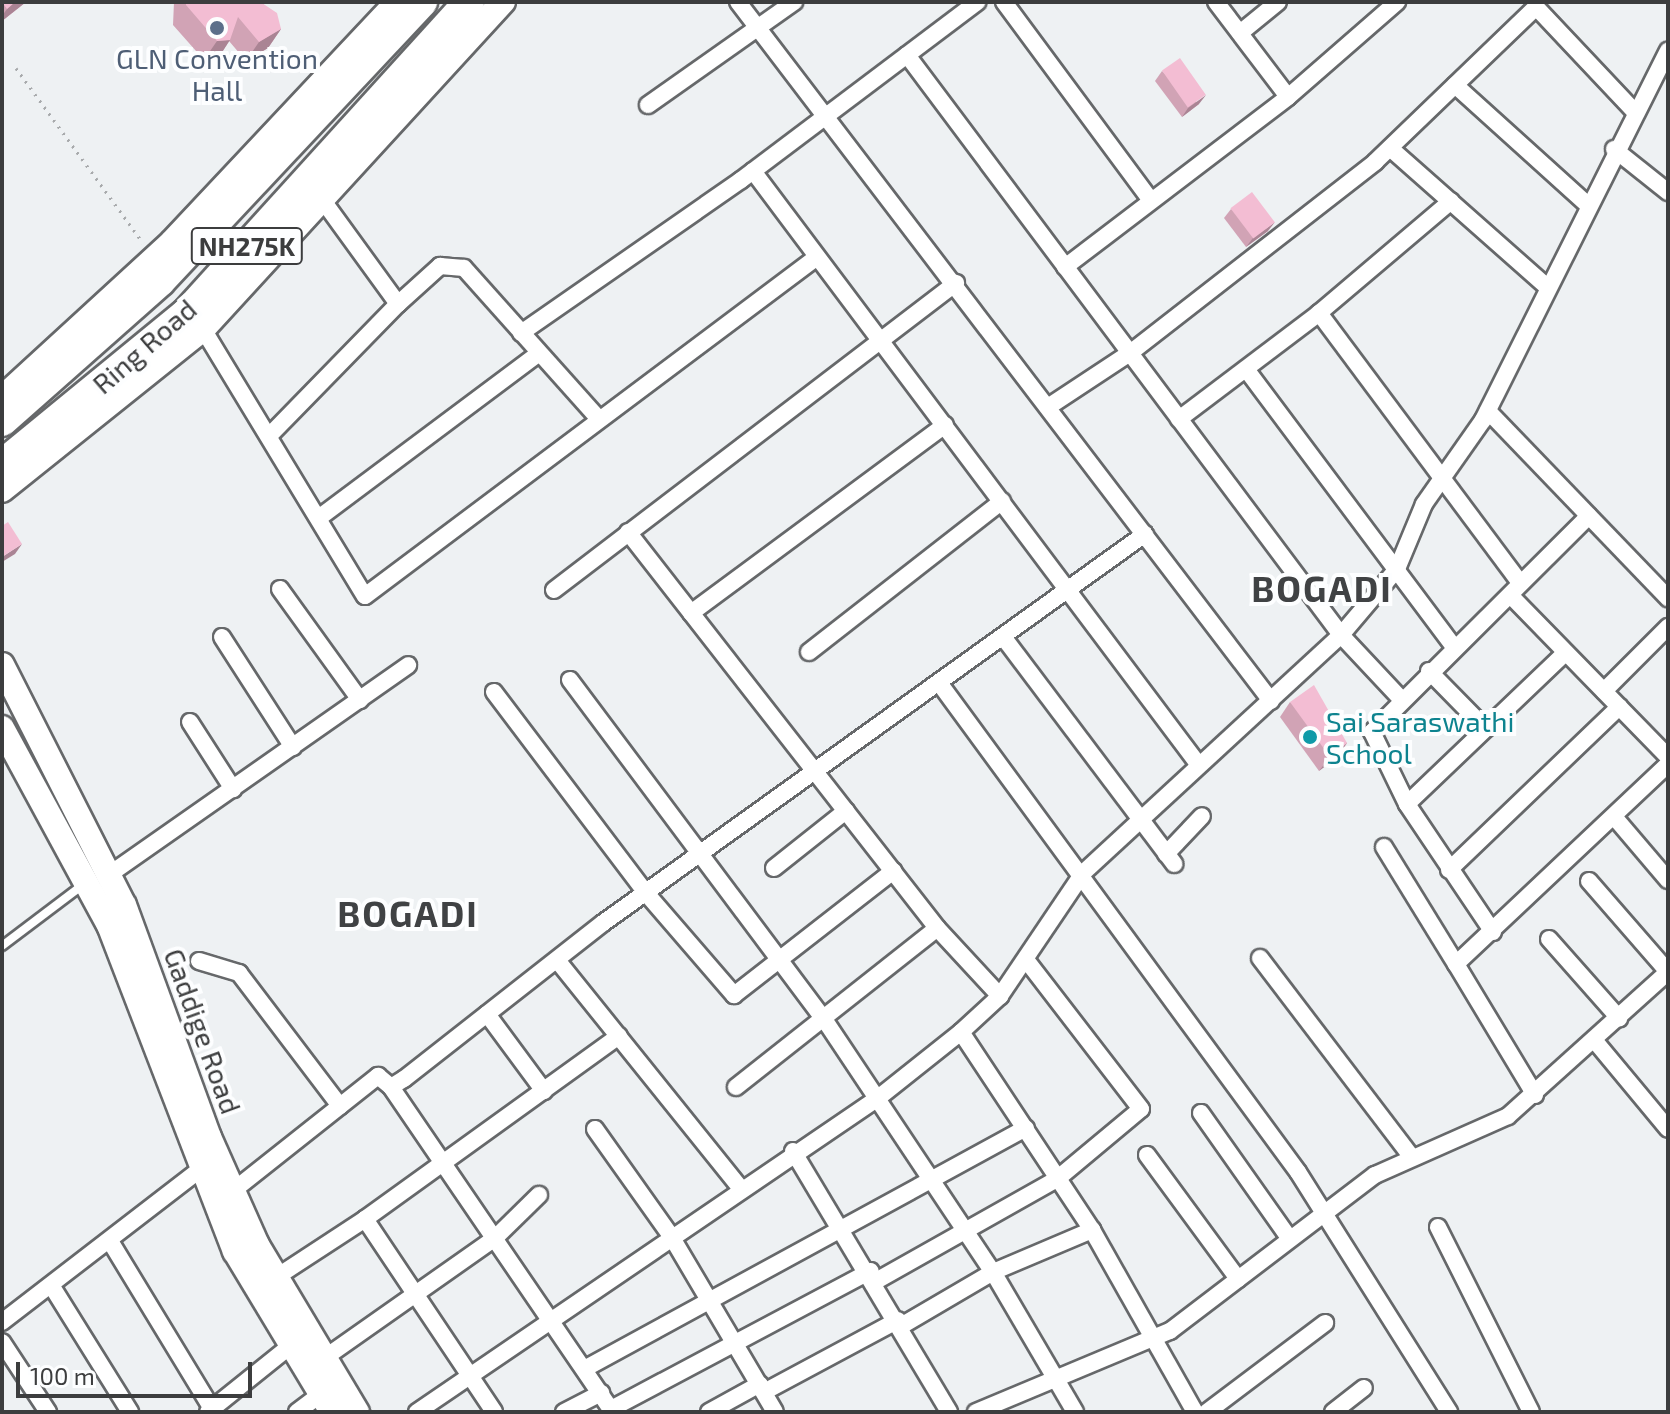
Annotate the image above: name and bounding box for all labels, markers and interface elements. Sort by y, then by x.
marker: GLN Convention Hall [208,19,226,37]
place label: GLN Convention Hall [116,41,318,107]
road number: NH275K [189,224,305,268]
street label: Ring Road [85,292,203,400]
district label: BOGADI [1251,566,1393,610]
place label: Sai Saraswathi School [1326,704,1514,770]
marker: Sai Saraswathi School [1301,728,1319,746]
district label: BOGADI [337,891,479,935]
street label: Gaddige Road [158,944,248,1118]
scale bar [20,1346,256,1396]
text: 100 m [30,1361,95,1390]

